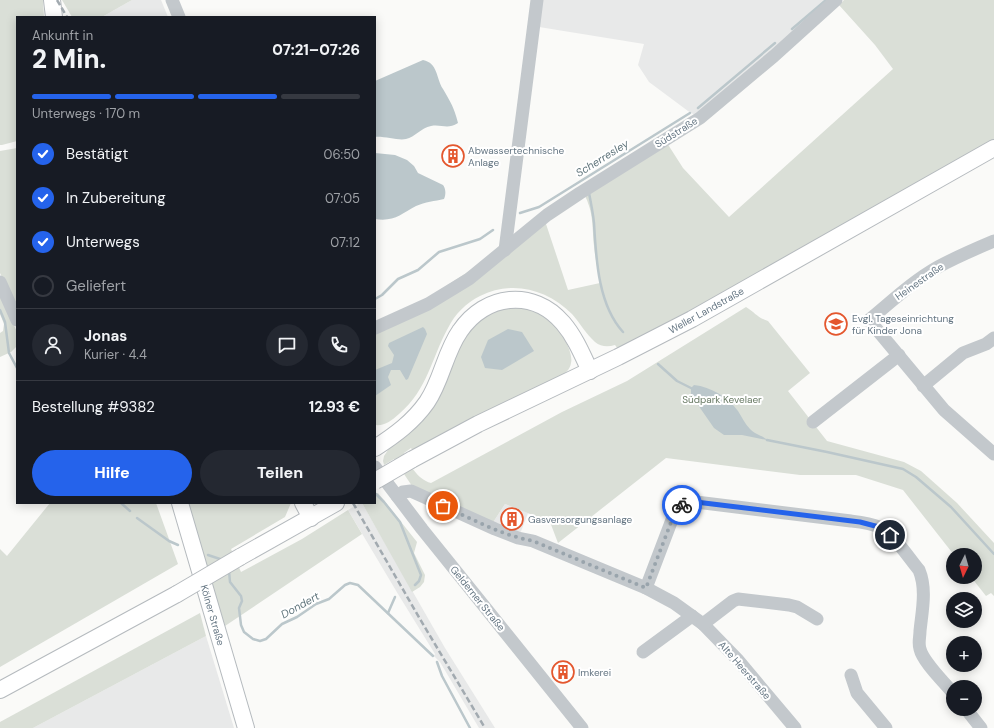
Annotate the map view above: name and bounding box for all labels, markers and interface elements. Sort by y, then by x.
text: Ankunft in [32,27,93,44]
text: 07:21–07:26 [272,40,360,60]
text: 2 Min. [32,42,106,76]
text: Unterwegs · 170 m [32,105,140,122]
street label: Südstraße [653,114,700,151]
water label: Scherresley [573,136,632,180]
icon: check [32,143,54,165]
building icon: Abwassertechnische Anlage [440,143,466,169]
text: Bestätigt [66,144,128,164]
place label: Abwassertechnische Anlage [468,144,565,169]
text: 06:50 [323,146,360,163]
icon: check [32,187,54,209]
text: In Zubereitung [66,188,166,208]
text: 07:05 [325,190,360,207]
icon: check [32,231,54,253]
text: Unterwegs [66,232,140,252]
text: 07:12 [330,234,360,251]
street label: Heinestraße [892,260,946,303]
text: Geliefert [66,276,126,296]
street label: Weller Landstraße [666,284,746,337]
school or university icon: Evgl. Tageseinrichtung für Kinder Jona [823,311,849,337]
place label: Evgl. Tageseinrichtung für Kinder Jona [852,312,954,337]
button: person [32,324,74,366]
button: chat [266,324,308,366]
button: phone [318,324,360,366]
text: Jonas [84,326,127,346]
text: Kurier · 4.4 [84,346,147,363]
park label: Südpark Kevelaer [682,393,762,406]
text: Bestellung #9382 [32,397,155,417]
text: 12.93 € [309,397,360,417]
button: Hilfe [32,450,192,496]
button: Teilen [200,450,360,496]
courier [662,485,702,525]
pin [426,489,460,523]
icon: bike [671,494,693,516]
icon: bag [432,495,454,517]
building icon: Gasversorgungsanlage [499,506,525,532]
place label: Gasversorgungsanlage [528,513,633,526]
pin [873,518,907,552]
icon: home [879,524,901,546]
north arrow [946,548,982,584]
map controls [946,548,982,716]
street label: Gelderner Straße [447,563,508,634]
street label: Kölner Straße [198,583,227,647]
water label: Dondert [278,588,322,621]
button: layers [946,592,982,628]
button: + [946,636,982,672]
street label: Alte Heerstraße [716,639,774,702]
building icon: Imkerei [550,659,576,685]
place label: Imkerei [578,666,611,679]
button: − [946,680,982,716]

